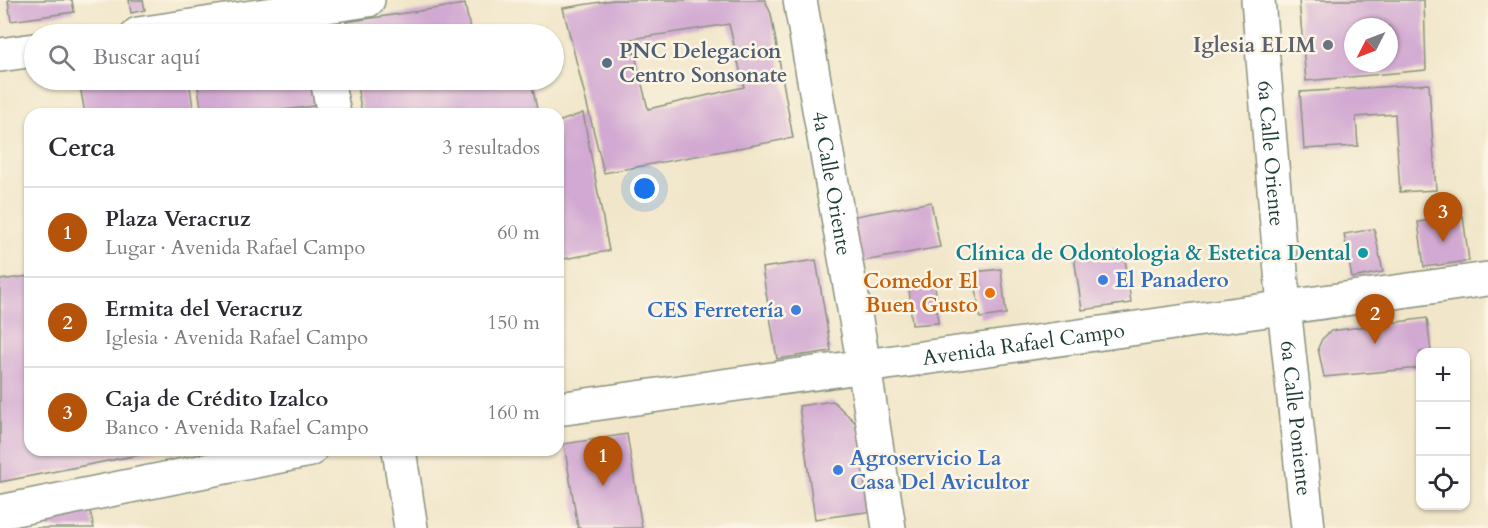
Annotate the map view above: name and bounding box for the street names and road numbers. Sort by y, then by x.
street label: 6a Calle Oriente [1250,80,1291,227]
street label: 4a Calle Oriente [805,109,858,258]
street label: Avenida Rafael Campo [921,316,1127,373]
street label: 6a Calle Poniente [1273,339,1318,497]

